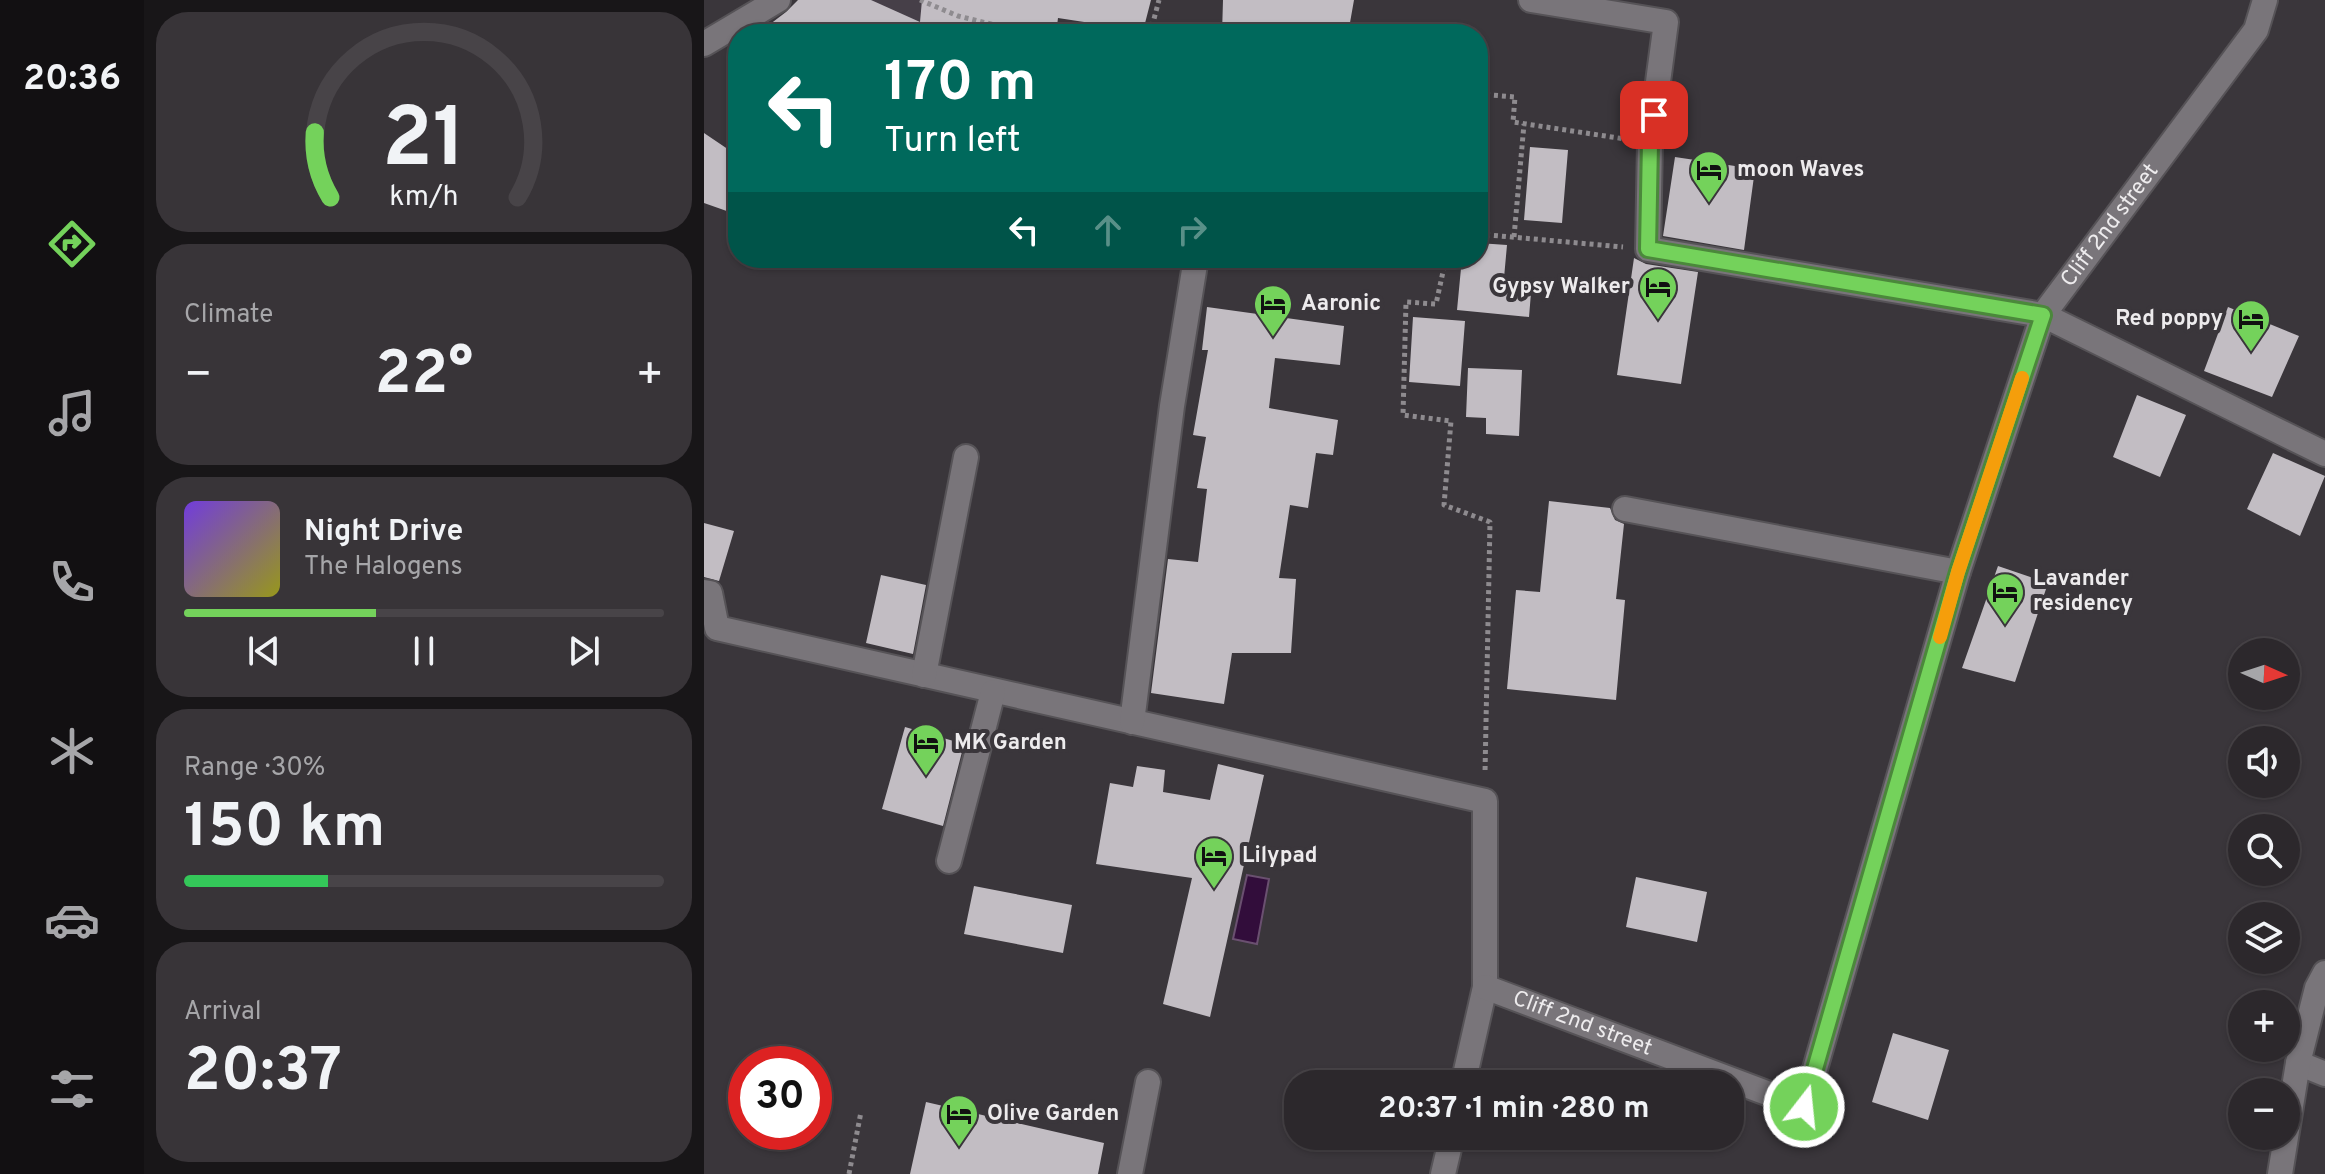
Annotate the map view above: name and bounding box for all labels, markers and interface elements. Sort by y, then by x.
text: 170 m [884,50,1036,120]
icon: left [752,56,856,160]
text: 20:36 [23,57,121,103]
pin [1620,81,1688,149]
text: 21 [382,91,466,196]
icon: arrive [1632,93,1676,137]
text: Turn left [884,119,1021,165]
hotel icon: moon Waves [1688,149,1730,204]
place label: moon Waves [1737,157,1864,184]
street label: Cliff 2nd street [2055,158,2165,292]
text: km/h [389,180,459,216]
icon: left [1002,208,1046,252]
icon: ahead [1086,208,1130,252]
icon: right [1170,208,1214,252]
icon: directions [44,216,100,272]
hotel icon: Gypsy Walker [1637,266,1679,321]
place label: Gypsy Walker [1492,274,1630,301]
hotel icon: Aaronic [1252,283,1294,338]
place label: Aaronic [1301,291,1381,318]
hotel icon: Red poppy [2230,298,2272,353]
text: Climate [184,299,273,332]
place label: Red poppy [2115,306,2223,333]
text: 22° [375,339,473,415]
text: − [184,349,212,405]
text: + [636,349,664,405]
icon: music [44,385,100,441]
text: Night Drive [304,514,463,551]
text: The Halogens [304,551,463,584]
icon: phone [44,554,100,610]
place label: Lavander residency [2033,566,2133,618]
hotel icon: Lavander residency [1984,571,2026,626]
icon: previous [242,629,286,673]
icon: pause [402,629,446,673]
icon: next [562,629,606,673]
north arrow [2228,638,2300,710]
map controls [2228,638,2300,1150]
hotel icon: MK Garden [905,722,947,777]
icon: climate [44,723,100,779]
button: sound [2228,726,2300,798]
place label: MK Garden [954,730,1067,757]
text: Range · 30% [184,752,326,785]
text: 150 km [184,792,385,868]
button: search [2228,814,2300,886]
hotel icon: Lilypad [1193,835,1235,890]
place label: Lilypad [1242,843,1318,870]
icon: car [44,892,100,948]
button: layers [2228,902,2300,974]
street label: Cliff 2nd street [1509,985,1656,1062]
button: + [2228,990,2300,1062]
text: Arrival [184,996,262,1029]
text: 20:37 [184,1036,342,1112]
speed limit sign: 30 [728,1046,832,1150]
icon: filters [44,1061,100,1117]
position arrow [1762,1065,1846,1149]
button: − [2228,1078,2300,1150]
text: 20:37 · 1 min · 280 m [1378,1091,1650,1128]
hotel icon: Olive Garden [938,1093,980,1148]
place label: Olive Garden [987,1101,1119,1128]

